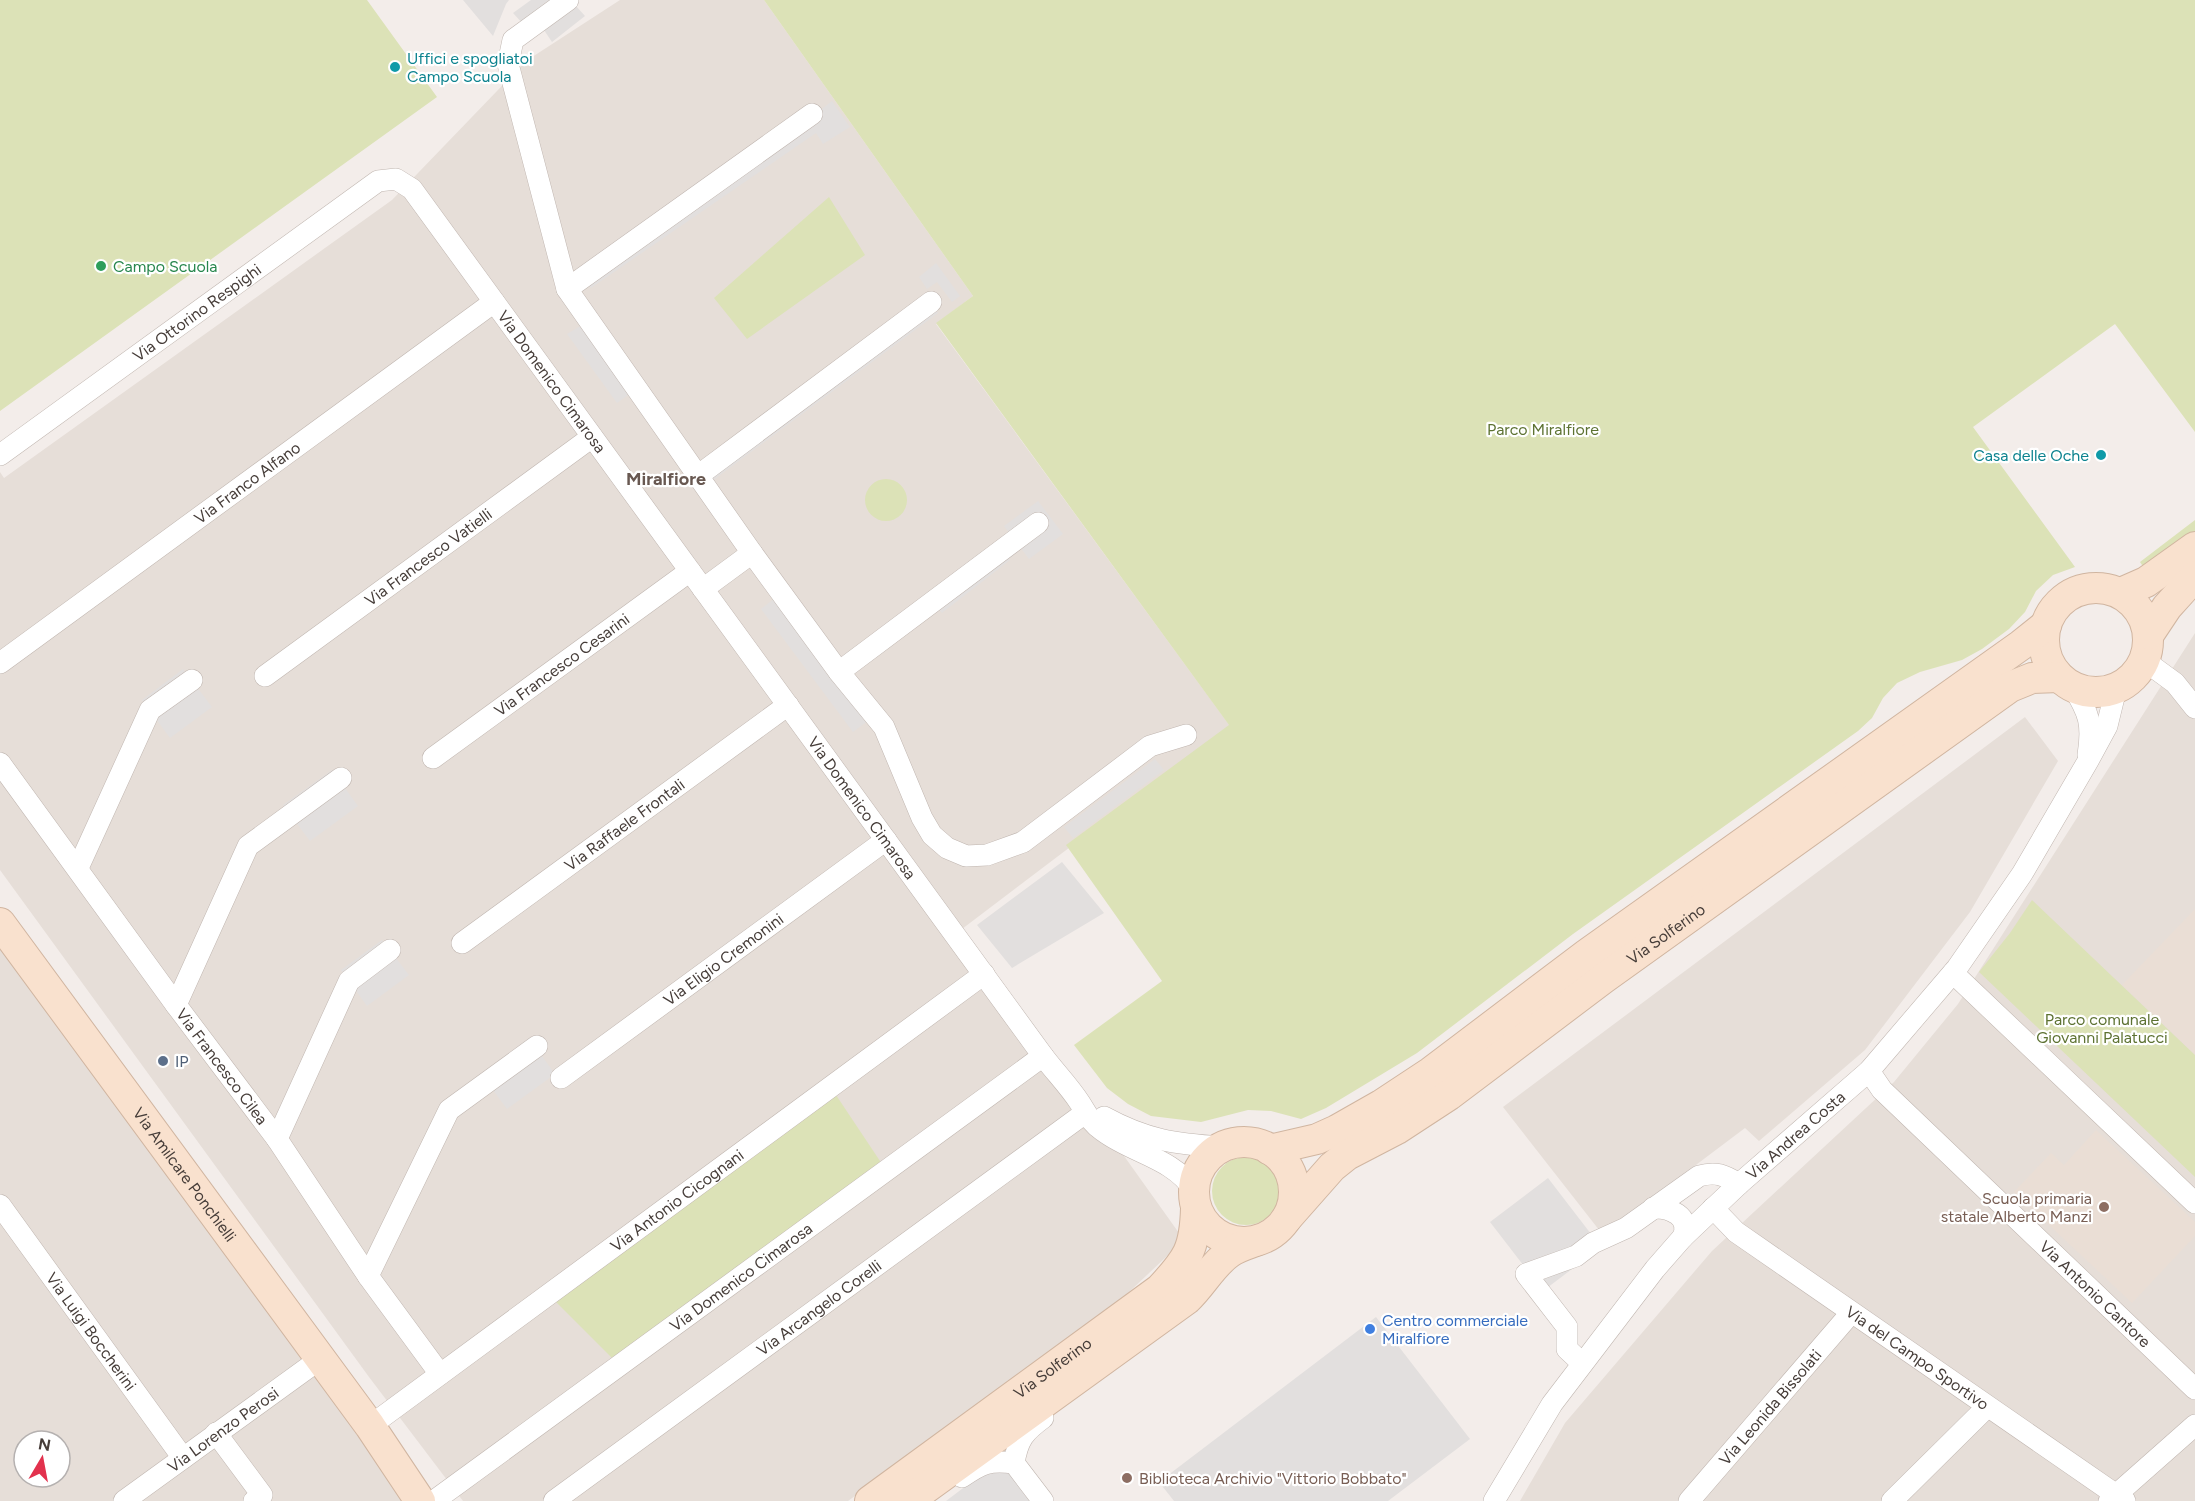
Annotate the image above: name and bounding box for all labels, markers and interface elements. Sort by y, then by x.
place label: Uffici e spogliatoi Campo Scuola [407,49,533,86]
marker: Uffici e spogliatoi Campo Scuola [388,60,402,74]
place label: Campo Scuola [113,257,217,276]
marker: Campo Scuola [94,259,108,273]
street label: Via Ottorino Respighi [129,260,265,366]
street label: Via Domenico Cimarosa [494,307,610,457]
park label: Parco Miralfiore [1487,420,1599,439]
street label: Via Franco Alfano [191,438,304,528]
place label: Casa delle Oche [1973,446,2089,465]
marker: Casa delle Oche [2094,448,2108,462]
district label: Miralfiore [626,468,706,490]
street label: Via Francesco Vatielli [361,504,496,610]
street label: Via Francesco Cesarini [491,609,633,720]
street label: Via Domenico Cimarosa [804,733,920,883]
street label: Via Raffaele Frontali [561,775,688,875]
street label: Via Solferino [1623,900,1709,968]
street label: Via Eligio Cremonini [660,909,787,1010]
street label: Via Francesco Cilea [172,1005,272,1128]
park label: Parco comunale Giovanni Palatucci [2036,1010,2168,1047]
place label: IP [175,1052,189,1071]
marker: IP [156,1054,170,1068]
street label: Via Andrea Costa [1742,1087,1849,1184]
street label: Via Amilcare Ponchielli [129,1104,240,1245]
street label: Via Antonio Cicognani [607,1145,747,1256]
place label: Scuola primaria statale Alberto Manzi [1941,1189,2092,1226]
marker: Scuola primaria statale Alberto Manzi [2097,1200,2111,1214]
street label: Via Domenico Cimarosa [666,1219,816,1335]
street label: Via Antonio Cantore [2036,1237,2154,1352]
street label: Via Arcangelo Corelli [753,1256,885,1360]
street label: Via Luigi Boccherini [42,1269,140,1394]
street label: Via del Campo Sportivo [1842,1302,1993,1414]
place label: Centro commerciale Miralfiore [1382,1311,1528,1348]
marker: Centro commerciale Miralfiore [1363,1322,1377,1336]
street label: Via Solferino [1010,1333,1095,1403]
street label: Via Leonida Bissolati [1715,1346,1825,1469]
street label: Via Lorenzo Perosi [164,1383,282,1476]
north arrow [12,1429,72,1489]
text: N [37,1434,52,1455]
place label: Biblioteca Archivio "Vittorio Bobbato" [1139,1469,1407,1488]
marker: Biblioteca Archivio "Vittorio Bobbato" [1120,1471,1134,1485]

